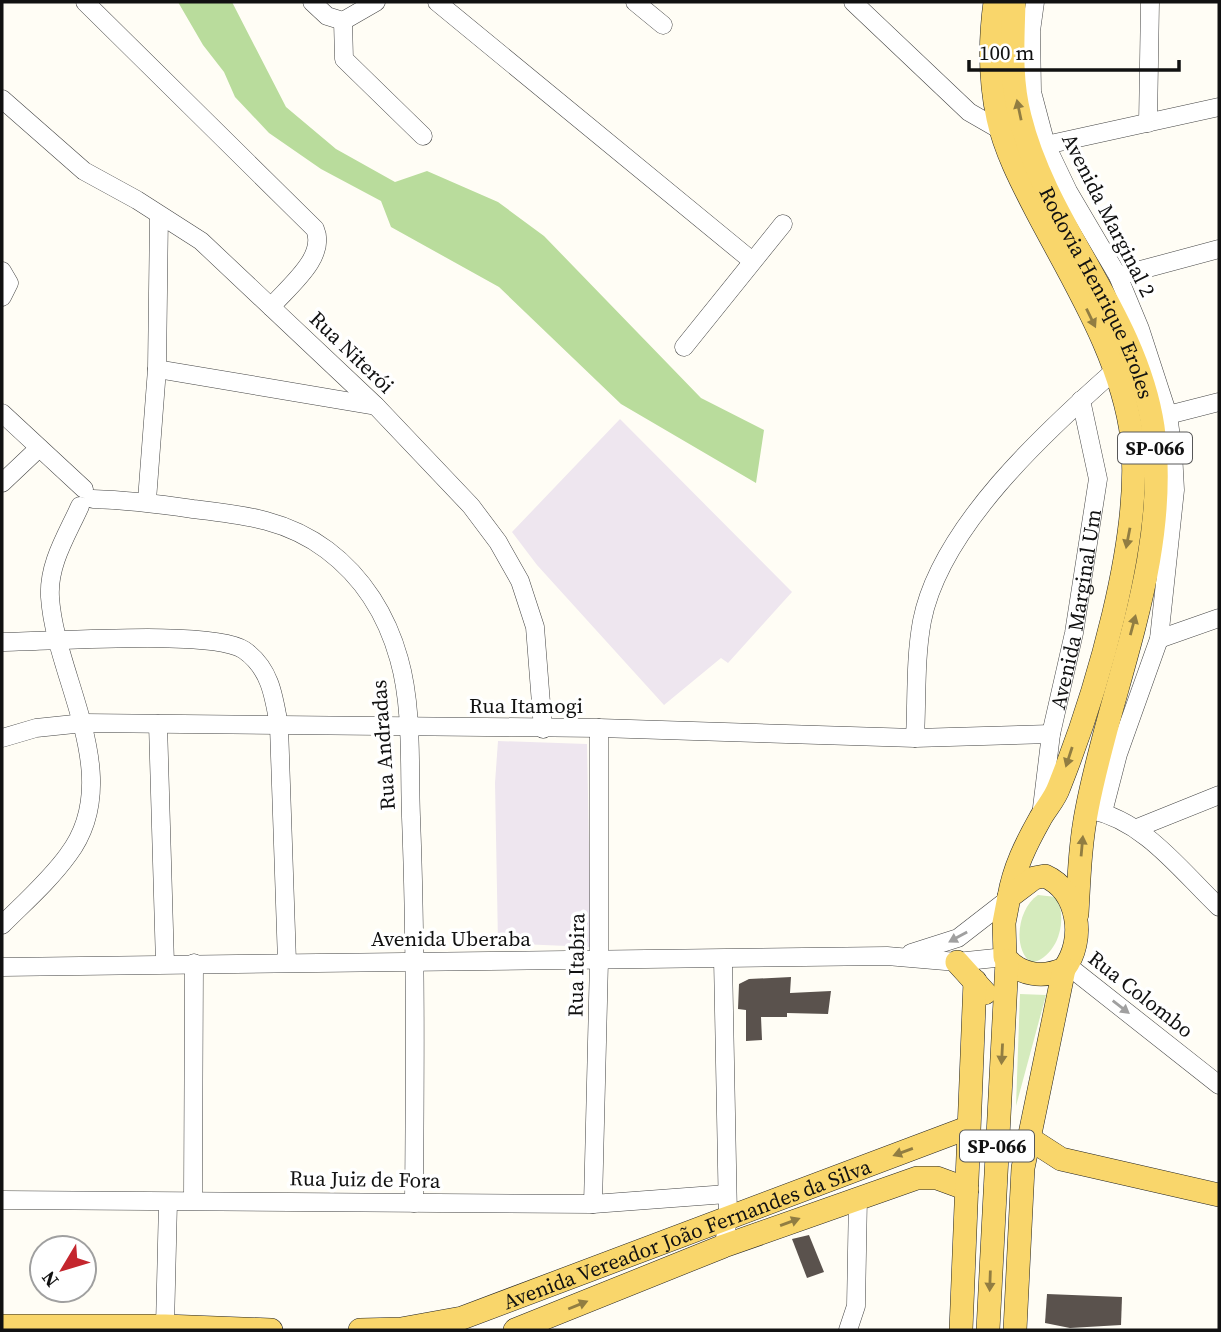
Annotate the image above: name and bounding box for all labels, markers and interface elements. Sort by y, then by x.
scale bar [969,28,1179,72]
text: 100 m [979,38,1034,67]
one-way arrow [1013,99,1024,121]
street label: Avenida Marginal 2 [1055,128,1163,302]
street label: Rodovia Henrique Eroles [1033,181,1161,402]
street label: Rua Niterói [303,304,401,400]
one-way arrow [1086,308,1097,328]
road number: SP-066 [1118,432,1192,463]
street label: Avenida Marginal Um [1043,507,1108,712]
one-way arrow [1123,527,1134,549]
one-way arrow [1129,614,1139,635]
street label: Rua Andradas [364,679,402,811]
street label: Rua Itamogi [469,691,583,720]
one-way arrow [1064,747,1074,768]
one-way arrow [1077,835,1088,857]
street label: Rua Itabira [561,912,591,1017]
street label: Avenida Uberaba [371,924,531,953]
one-way arrow [948,931,967,943]
street label: Rua Colombo [1082,944,1200,1044]
one-way arrow [1112,1000,1130,1014]
one-way arrow [997,1043,1008,1065]
road number: SP-066 [960,1130,1034,1162]
one-way arrow [893,1147,914,1158]
street label: Avenida Vereador João Fernandes da Silva [499,1151,875,1316]
street label: Rua Juiz de Fora [289,1163,441,1195]
one-way arrow [780,1216,801,1227]
north arrow [28,1234,98,1304]
text: N [35,1266,64,1293]
one-way arrow [985,1270,996,1292]
one-way arrow [568,1299,589,1310]

